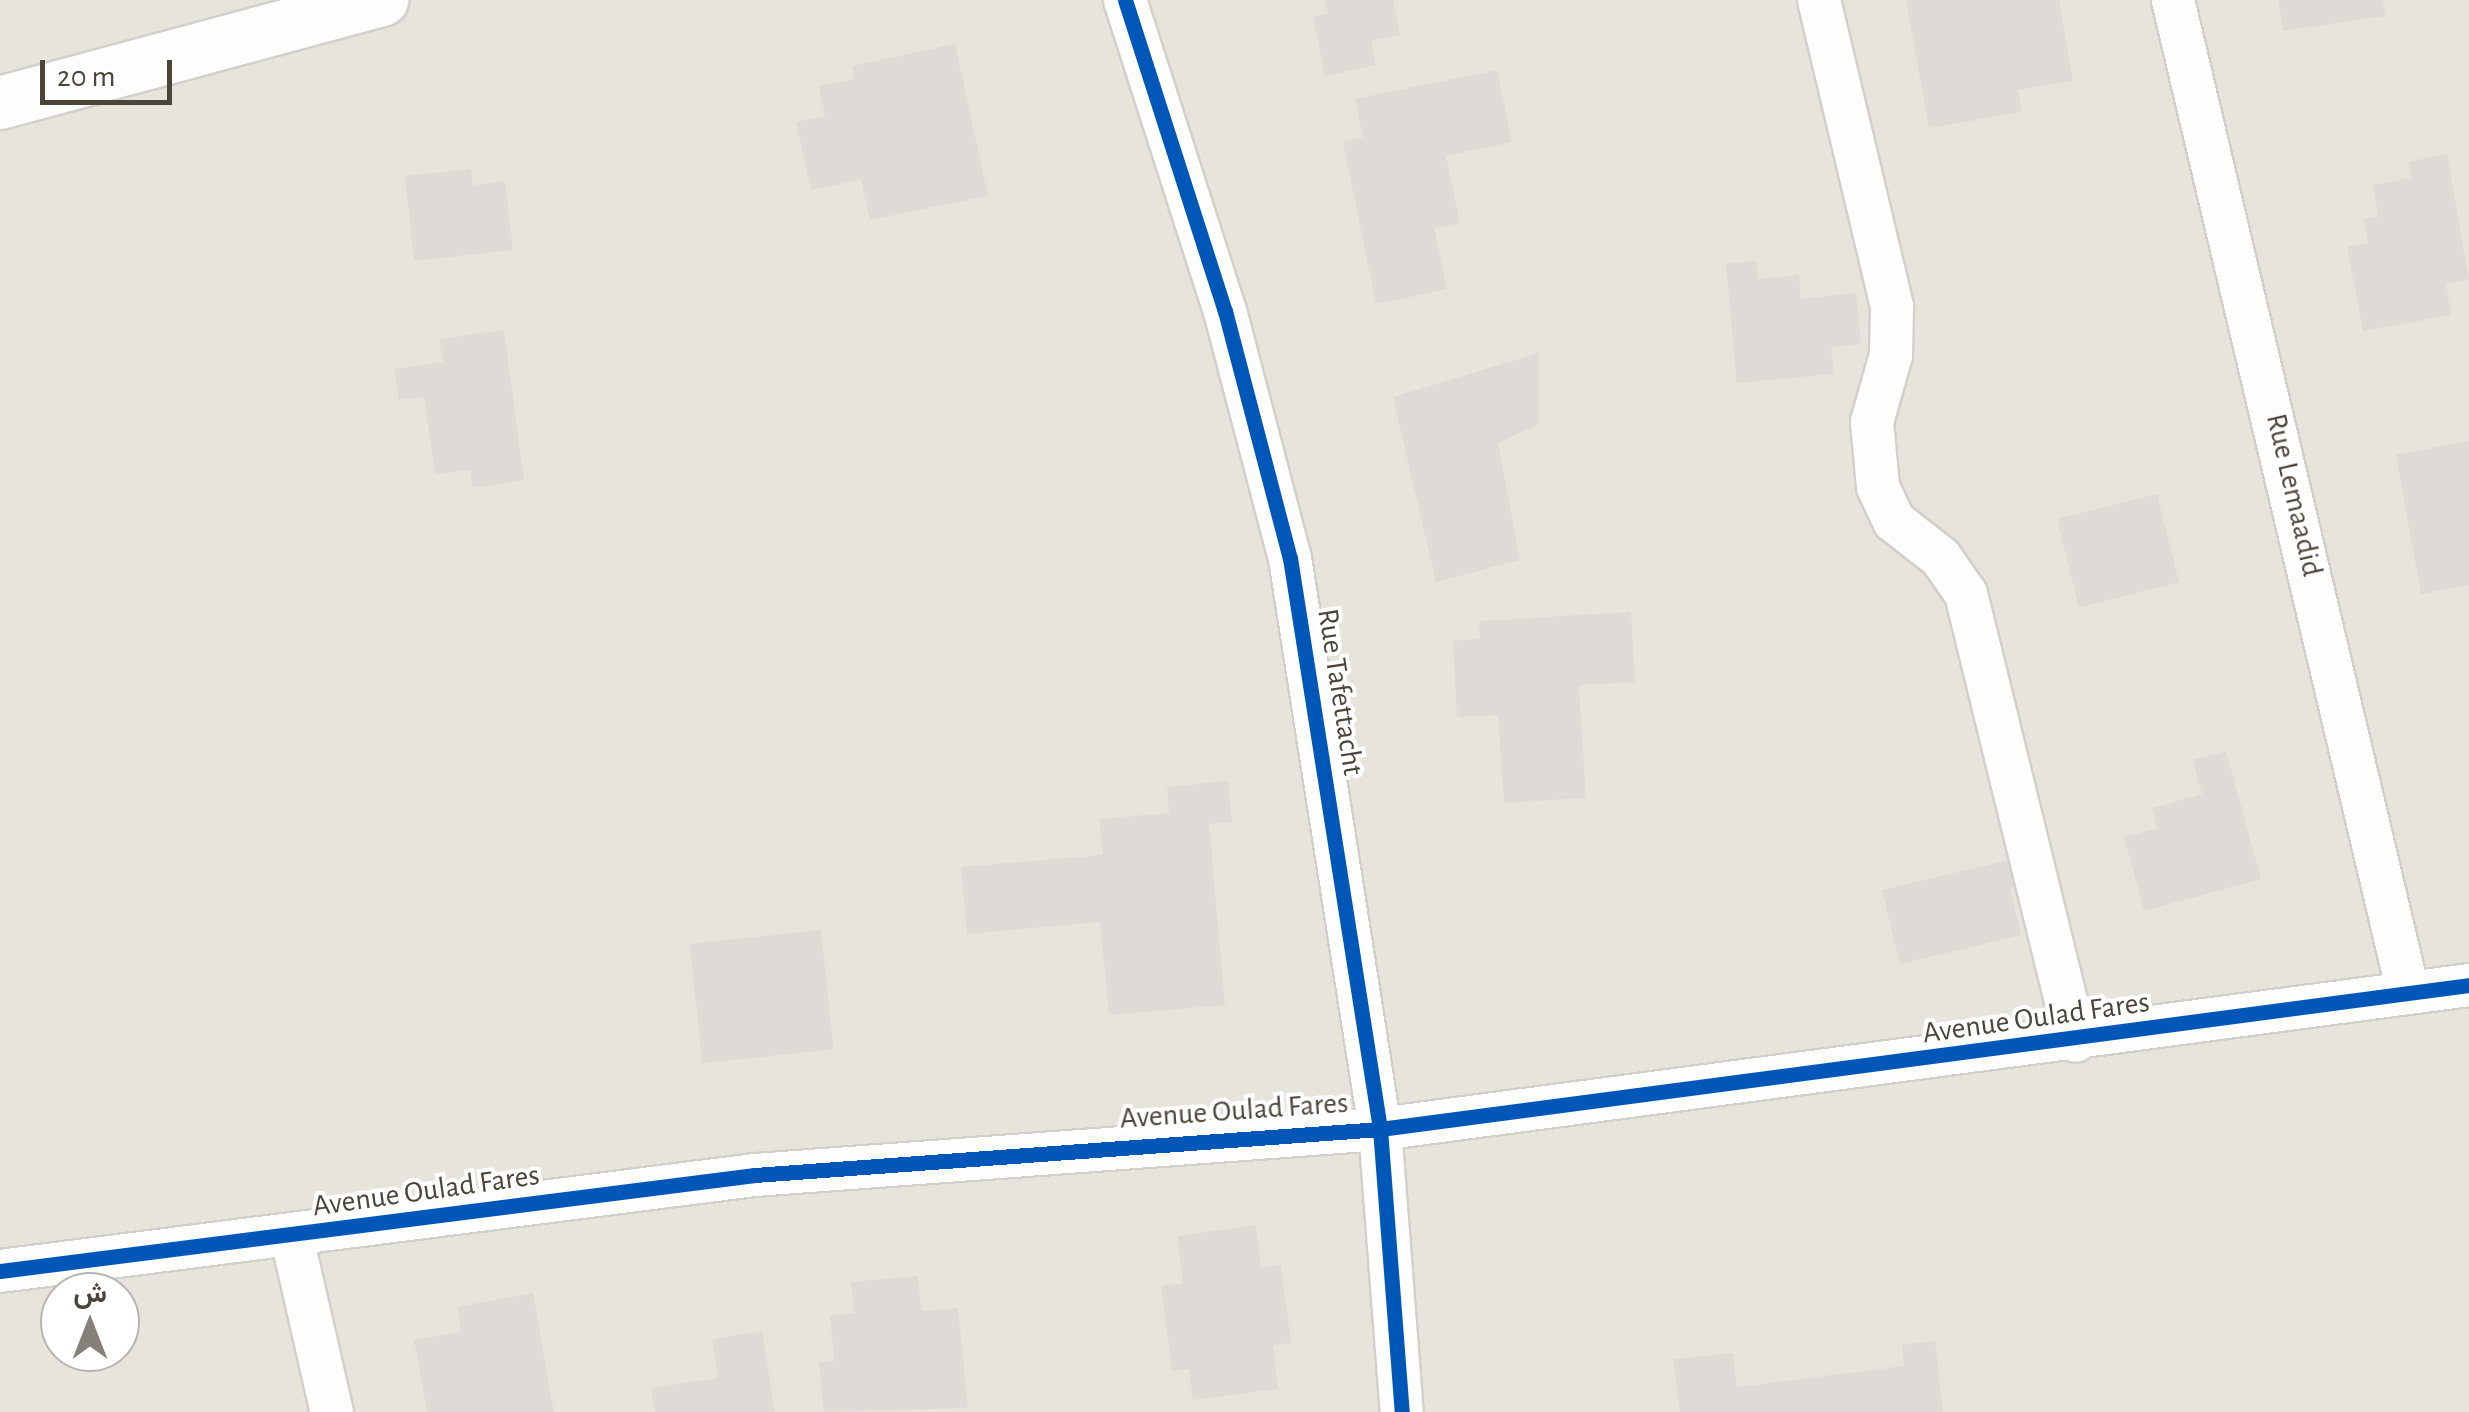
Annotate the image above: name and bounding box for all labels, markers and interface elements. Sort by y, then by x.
scale bar [45,40,178,102]
text: 20 m [57,62,115,92]
street label: Rue Lemaadid [2258,410,2330,580]
street label: Rue Tafettacht [1309,606,1371,778]
street label: Avenue Oulad Fares [1920,984,2152,1052]
street label: Avenue Oulad Fares [1119,1085,1349,1137]
street label: Avenue Oulad Fares [310,1157,542,1225]
north arrow [40,1272,140,1372]
text: ش [73,1280,107,1308]

